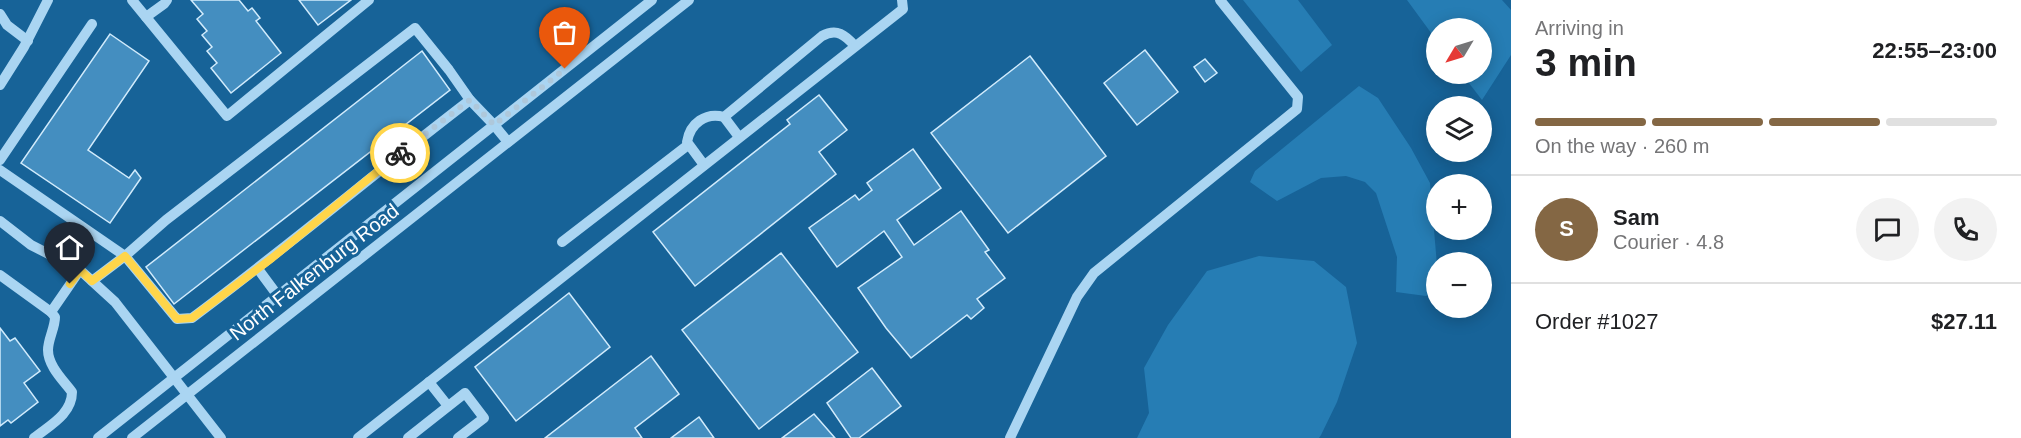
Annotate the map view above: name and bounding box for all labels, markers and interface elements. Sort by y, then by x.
pin [539,7,590,69]
icon: bag [548,16,581,49]
text: Arriving in [1535,17,1624,39]
north arrow [1426,18,1492,84]
map controls [1426,18,1492,318]
text: 22:55–23:00 [1872,38,1997,63]
text: 3 min [1535,41,1637,84]
button: layers [1426,96,1492,162]
courier [370,123,430,183]
text: On the way · 260 m [1535,135,1710,157]
icon: bike [384,137,417,170]
button: + [1426,174,1492,240]
button: chat [1856,198,1919,261]
button: phone [1934,198,1997,261]
street label: North Falkenburg Road [225,199,403,345]
text: Sam [1613,205,1659,230]
text: S [1559,216,1574,241]
pin [44,222,95,284]
icon: home [53,231,86,264]
text: Courier · 4.8 [1613,231,1724,253]
button: − [1426,252,1492,318]
text: Order #1027 [1535,309,1659,334]
text: $27.11 [1931,309,1997,334]

